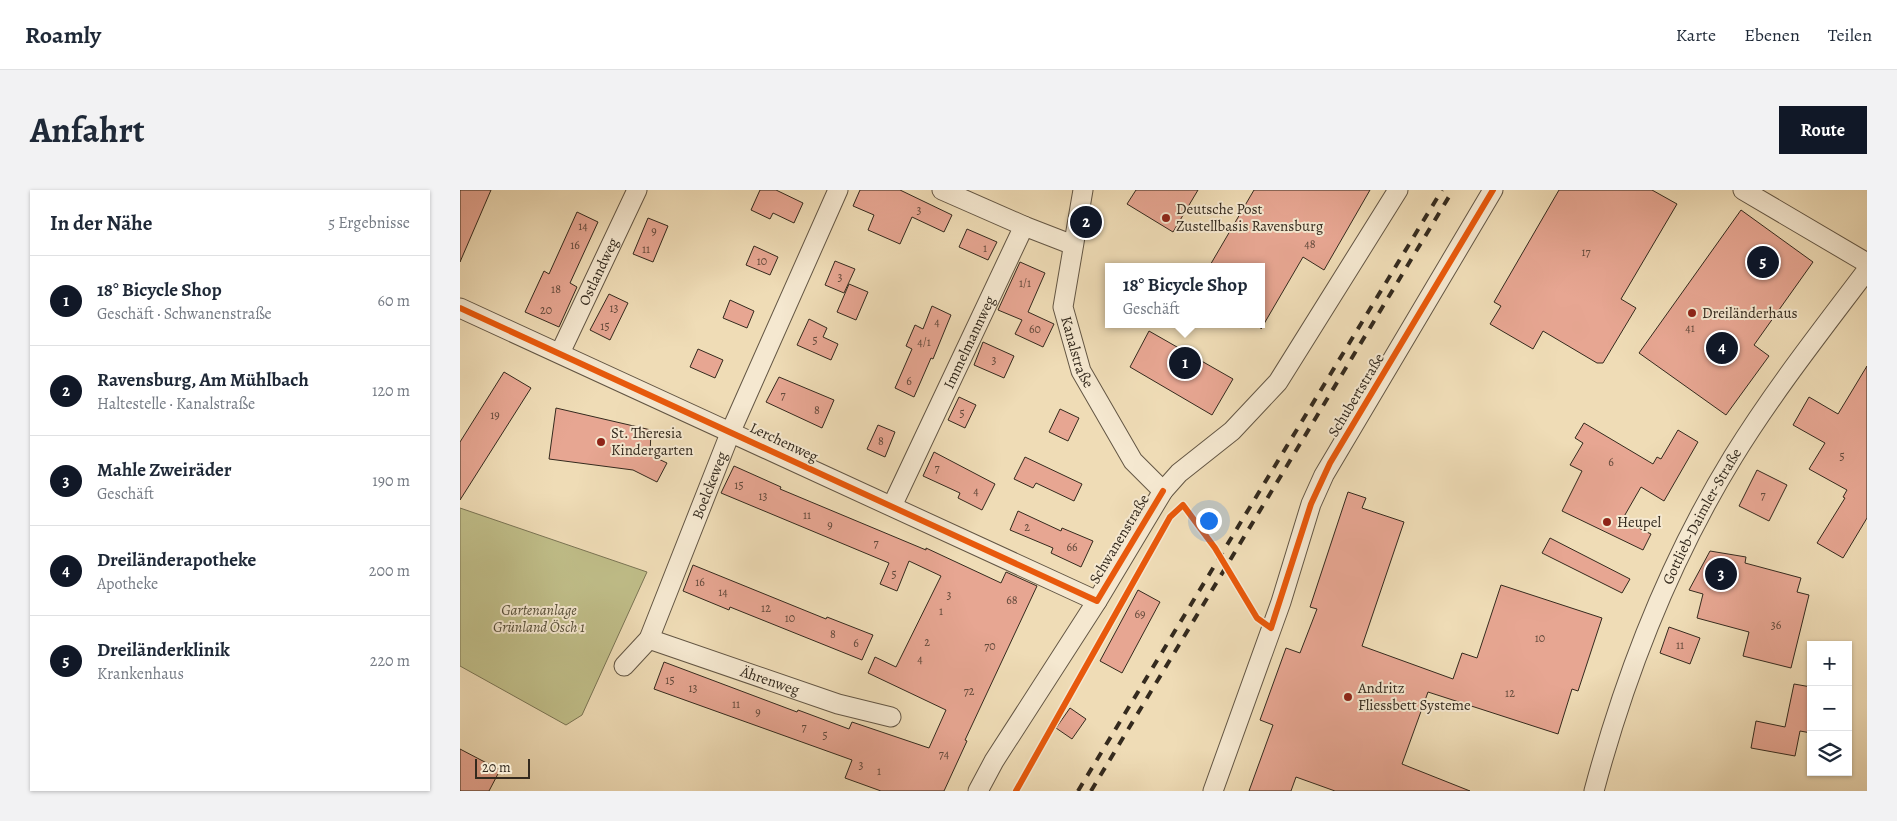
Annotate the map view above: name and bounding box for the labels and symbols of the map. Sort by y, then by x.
place label: Deutsche Post Zustellbasis Ravensburg [1176,199,1324,236]
house number: 3 [917,202,922,218]
pin: 2 [1070,203,1102,241]
marker: Deutsche Post Zustellbasis Ravensburg [1160,212,1172,224]
house number: 14 [578,218,588,234]
house number: 9 [651,223,657,239]
street label: Ostlandweg [574,234,623,309]
house number: 48 [1304,236,1316,252]
house number: 16 [570,237,580,253]
house number: 1 [983,240,987,256]
house number: 11 [642,241,650,257]
pin: 5 [1747,243,1779,281]
house number: 17 [1581,244,1592,260]
house number: 10 [757,253,767,269]
house number: 3 [838,269,843,285]
house number: 1/1 [1019,275,1031,291]
house number: 18 [551,281,561,297]
street label: Immelmannweg [939,292,1000,392]
house number: 13 [609,300,619,316]
house number: 20 [540,302,552,318]
place label: Dreiländerhaus [1702,303,1798,323]
marker: Dreiländerhaus [1686,307,1698,319]
house number: 4 [934,314,940,330]
street label: Kanalstraße [1056,314,1099,392]
house number: 15 [600,318,610,334]
house number: 41 [1685,320,1695,336]
house number: 60 [1029,321,1041,337]
pin: 4 [1706,329,1738,367]
house number: 5 [812,332,818,348]
house number: 4/1 [917,334,931,350]
pin: 1 [1169,344,1201,382]
street label: Schubertstraße [1323,349,1389,441]
house number: 3 [992,352,997,368]
house number: 6 [906,373,912,389]
house number: 7 [780,387,786,403]
house number: 8 [814,402,820,418]
house number: 5 [959,405,965,421]
house number: 19 [490,407,500,423]
street label: Lerchenweg [747,417,822,467]
place label: St. Theresia Kindergarten [611,423,693,460]
house number: 8 [878,433,884,449]
marker: St. Theresia Kindergarten [595,436,607,448]
street label: Gottlieb-Daimler-Straße [1658,444,1746,588]
street label: Boelckeweg [687,448,732,522]
house number: 5 [1839,448,1845,464]
house number: 6 [1608,454,1614,470]
house number: 7 [934,460,940,476]
house number: 15 [734,477,744,493]
house number: 4 [973,483,979,499]
house number: 7 [1760,487,1766,503]
house number: 13 [758,488,768,504]
street label: Schwanenstraße [1084,490,1154,588]
house number: 11 [803,507,811,523]
your location [1196,508,1222,534]
place label: Heupel [1617,512,1661,532]
marker: Heupel [1601,516,1613,528]
house number: 9 [827,517,833,533]
house number: 2 [1024,519,1030,535]
house number: 7 [873,535,879,551]
house number: 66 [1066,539,1078,555]
pin: 3 [1705,555,1737,593]
house number: 5 [891,566,897,582]
house number: 16 [695,574,705,590]
house number: 14 [718,584,728,600]
house number: 3 [947,587,952,603]
house number: 68 [1006,592,1018,608]
park label: Gartenanlage Grünland Ösch 1 [493,600,585,637]
house number: 12 [761,600,771,616]
house number: 1 [939,603,943,619]
house number: 69 [1134,606,1146,622]
house number: 10 [785,610,795,626]
house number: 36 [1771,617,1782,633]
house number: 8 [830,626,836,642]
house number: 10 [1535,630,1545,646]
house number: 2 [924,634,930,650]
house number: 6 [853,635,859,651]
house number: 11 [1676,637,1684,653]
house number: 70 [984,638,996,654]
house number: 4 [917,651,923,667]
street label: Ährenweg [737,661,803,700]
house number: 15 [665,672,675,688]
place label: Andritz Fliessbett Systeme [1357,678,1471,715]
house number: 13 [688,680,698,696]
house number: 72 [964,683,975,699]
house number: 12 [1505,685,1515,701]
marker: Andritz Fliessbett Systeme [1342,691,1354,703]
house number: 11 [732,696,740,712]
house number: 9 [755,704,761,720]
house number: 7 [801,719,807,735]
house number: 5 [822,727,828,743]
house number: 74 [939,746,950,762]
scale bar [475,756,530,779]
house number: 3 [859,757,864,773]
house number: 1 [877,763,881,779]

